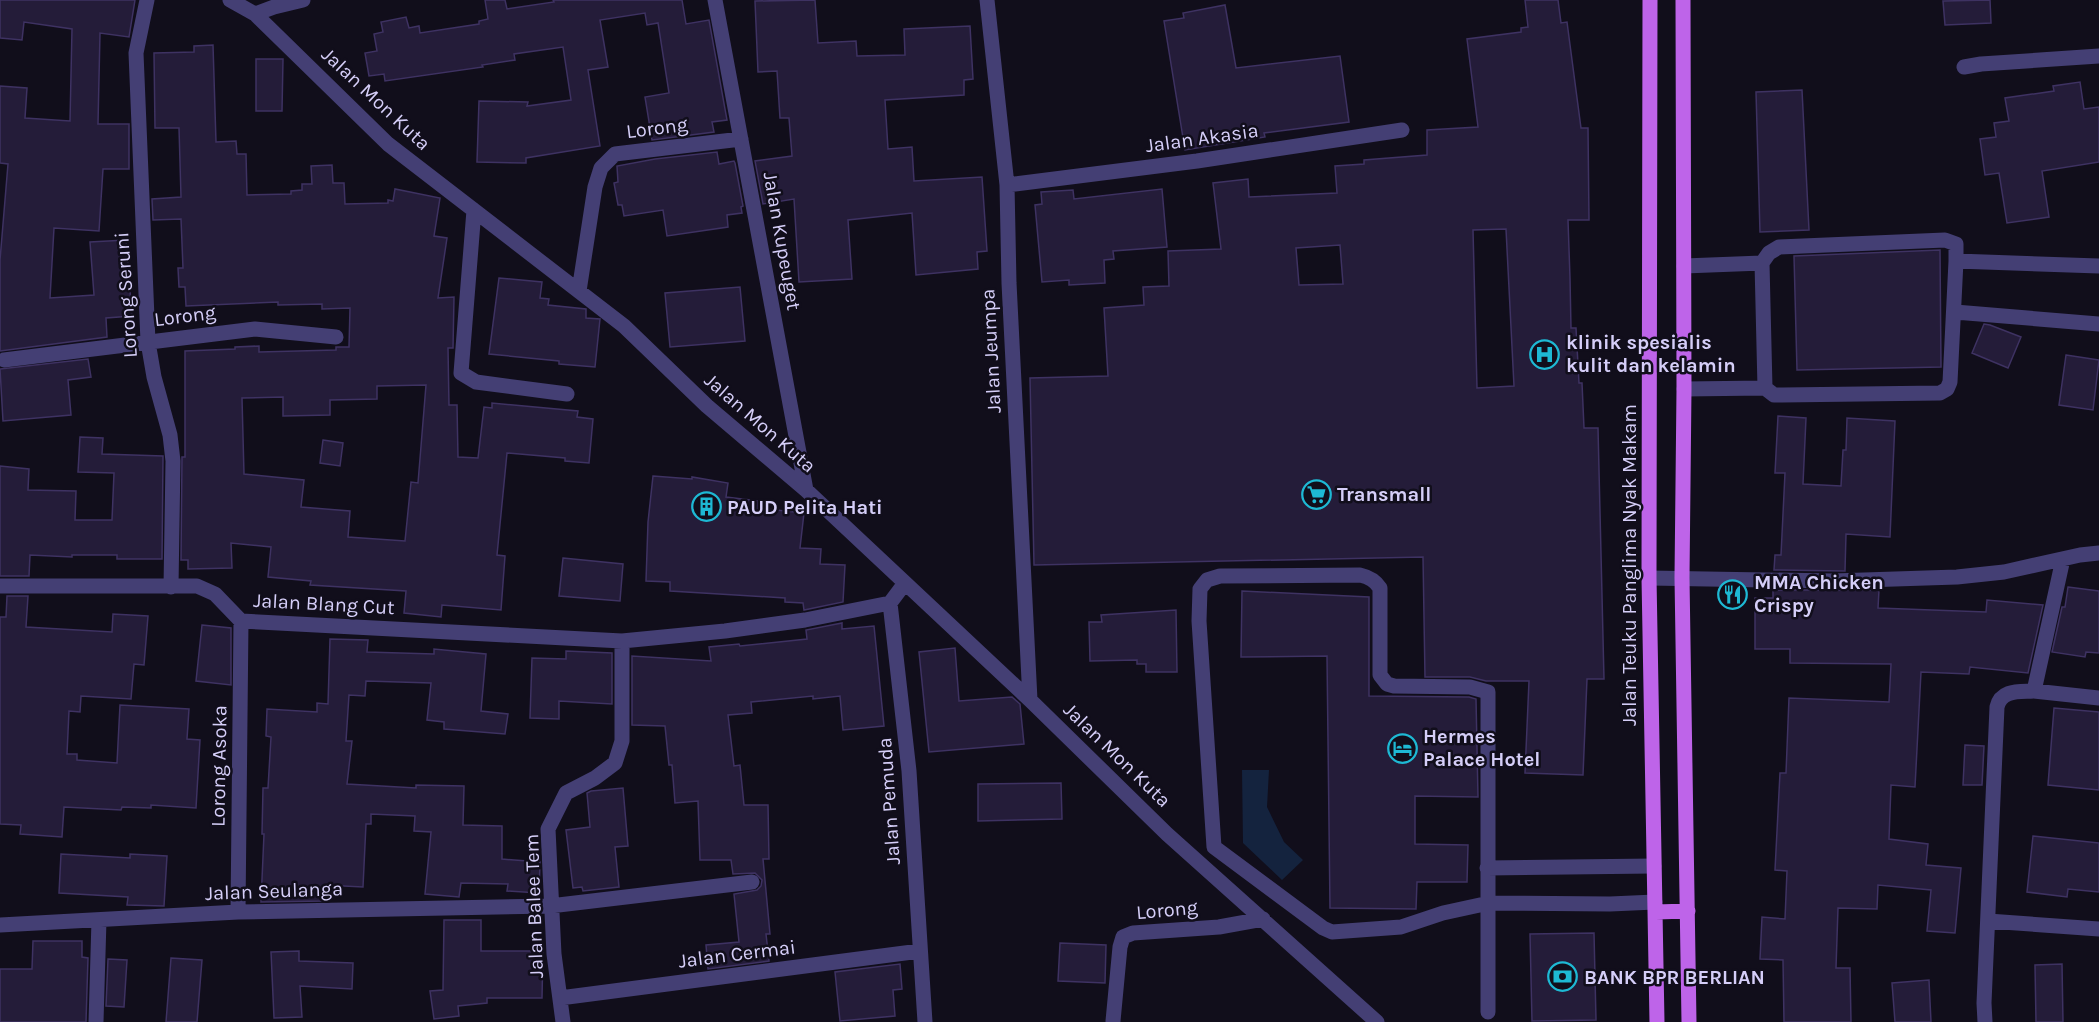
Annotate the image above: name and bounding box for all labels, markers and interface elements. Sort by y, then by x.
street label: Jalan Mon Kuta [317,43,435,155]
street label: Lorong [625,113,689,143]
street label: Jalan Akasia [1144,119,1260,157]
street label: Jalan Kupeuget [759,170,806,312]
street label: Lorong Seruni [110,231,142,359]
street label: Jalan Jeumpa [976,288,1006,414]
street label: Lorong [153,301,217,331]
place label: klinik spesialis kulit dan kelamin [1566,331,1736,377]
hospital icon: klinik spesialis kulit dan kelamin [1529,338,1561,370]
street label: Jalan Mon Kuta [700,368,820,478]
street label: Jalan Teuku Panglima Nyak Makam [1618,404,1641,726]
supermarket icon: Transmall [1300,478,1332,510]
place label: Transmall [1337,483,1431,506]
building icon: PAUD Pelita Hati [690,491,722,523]
place label: PAUD Pelita Hati [727,496,883,519]
place label: MMA Chicken Crispy [1754,571,1884,617]
restaurant icon: MMA Chicken Crispy [1717,578,1749,610]
street label: Jalan Blang Cut [253,589,396,619]
street label: Jalan Mon Kuta [1059,698,1175,812]
street label: Lorong Asoka [206,705,232,827]
place label: Hermes Palace Hotel [1423,725,1540,771]
hotel icon: Hermes Palace Hotel [1386,732,1418,764]
street label: Jalan Pemuda [873,737,905,865]
street label: Jalan Balee Tem [520,833,548,979]
street label: Jalan Seulanga [205,877,343,905]
street label: Lorong [1135,896,1199,924]
street label: Jalan Cermai [677,935,797,973]
bank icon: BANK BPR BERLIAN [1547,961,1579,993]
place label: BANK BPR BERLIAN [1584,966,1765,989]

